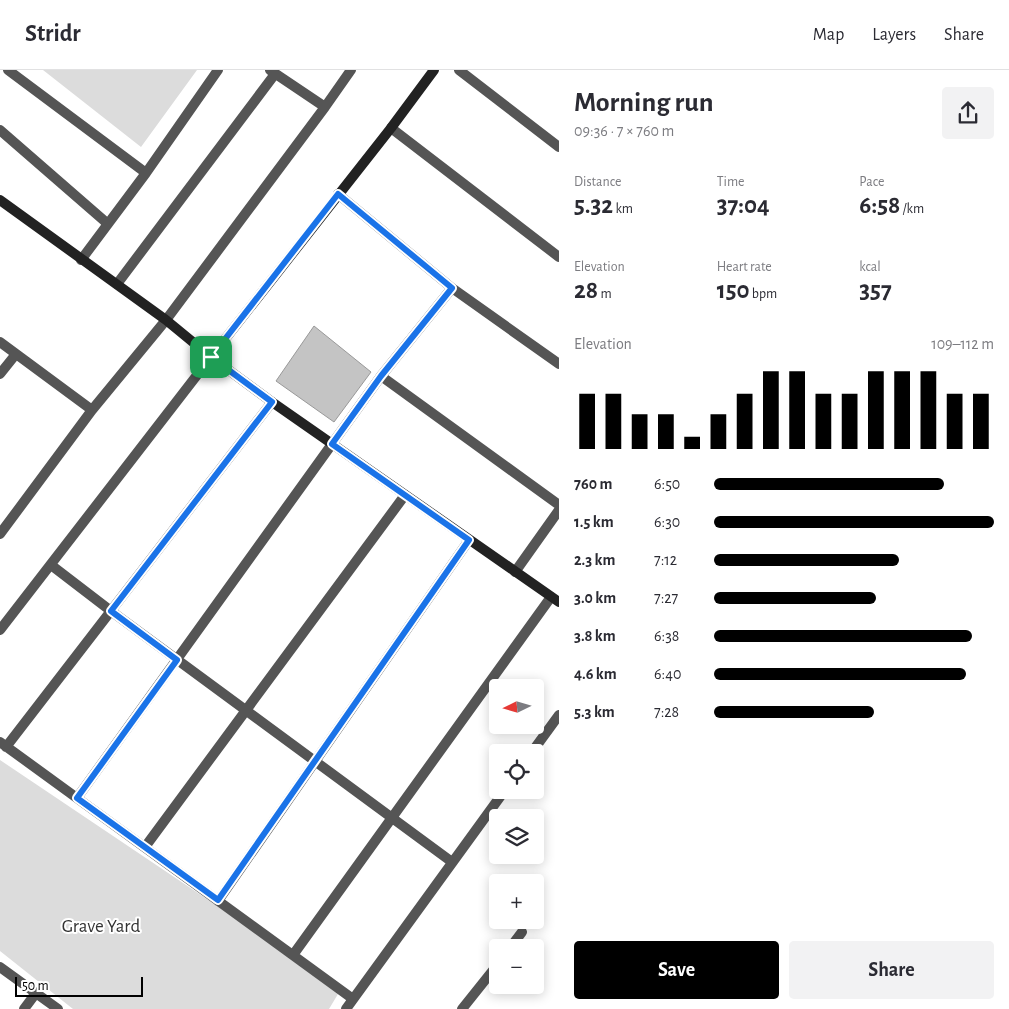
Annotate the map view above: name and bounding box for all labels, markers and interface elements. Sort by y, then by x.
text: Stridr [25,22,81,46]
text: Map [813,26,844,44]
text: Layers [872,26,916,44]
text: Share [944,26,984,44]
button: share [942,87,994,139]
text: Morning run [574,89,714,117]
text: 09:36 · 7 × 760 m [574,123,674,139]
text: Distance [574,175,621,189]
text: Time [717,175,745,189]
text: Pace [859,175,885,189]
text: 5.32 [574,193,613,218]
text: 37:04 [717,193,770,218]
text: 6:58 [859,193,900,218]
text: km [613,202,633,216]
text: /km [900,202,924,216]
text: Elevation [574,260,625,274]
text: Heart rate [717,260,772,274]
text: kcal [859,260,881,274]
text: 28 [574,278,598,303]
text: 150 [717,278,749,303]
text: 357 [859,278,892,303]
text: m [598,287,612,301]
text: bpm [749,287,777,301]
pin [190,336,232,378]
text: Elevation [574,336,632,352]
text: 109–112 m [931,336,994,352]
icon: arrive [197,343,225,371]
text: 760 m [574,476,612,492]
text: 6:50 [654,476,680,492]
text: 1.5 km [574,514,614,530]
text: 6:30 [654,514,680,530]
text: 2.3 km [574,552,615,568]
text: 7:12 [654,552,677,568]
text: 3.0 km [574,590,616,606]
text: 7:27 [654,590,678,606]
text: 3.8 km [574,628,616,644]
text: 6:38 [654,628,679,644]
text: 4.6 km [574,666,617,682]
text: 6:40 [654,666,681,682]
north arrow [489,679,544,734]
map controls [489,679,544,994]
text: 5.3 km [574,704,615,720]
text: 7:28 [654,704,679,720]
button: locate [489,744,544,799]
button: layers [489,809,544,864]
button: + [489,874,544,929]
park label: Grave Yard [62,917,140,936]
button: − [489,939,544,994]
button: Save [574,941,779,999]
button: Share [789,941,994,999]
scale bar [15,974,142,997]
text: 50 m [22,979,49,993]

